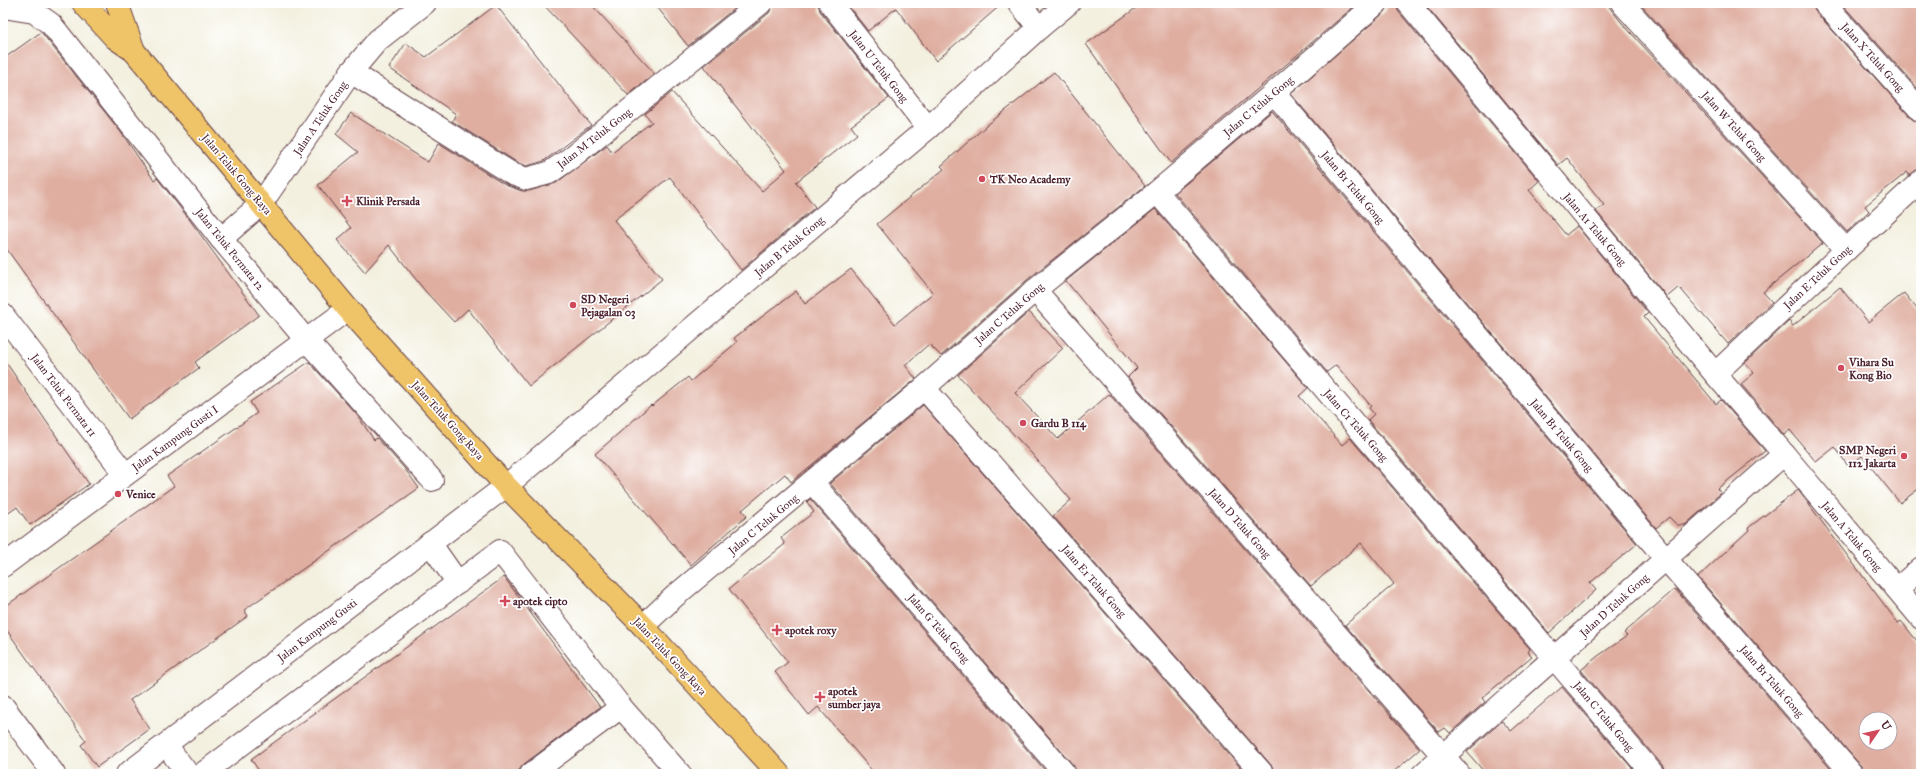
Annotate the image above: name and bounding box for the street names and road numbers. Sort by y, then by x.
street label: Jalan X Teluk Gong [1837,20,1907,96]
street label: Jalan U Teluk Gong [845,27,911,106]
street label: Jalan C Teluk Gong [1220,73,1297,141]
street label: Jalan A Teluk Gong [290,78,351,159]
street label: Jalan W Teluk Gong [1697,88,1769,165]
street label: Jalan M Teluk Gong [554,105,635,173]
street label: Jalan Teluk Gong Raya [198,131,274,218]
street label: Jalan B1 Teluk Gong [1317,148,1387,228]
street label: Jalan A1 Teluk Gong [1559,189,1629,270]
street label: Jalan Teluk Permata 12 [191,205,267,294]
street label: Jalan B Teluk Gong [751,213,828,281]
street label: Jalan E Teluk Gong [1780,242,1855,313]
street label: Jalan C Teluk Gong [972,279,1048,348]
street label: Jalan Teluk Permata 11 [27,350,99,440]
street label: Jalan Teluk Gong Raya [407,378,487,463]
street label: Jalan C1 Teluk Gong [1319,386,1391,465]
street label: Jalan B1 Teluk Gong [1526,396,1596,476]
street label: Jalan Kampung Gusti I [129,403,222,475]
street label: Jalan D Teluk Gong [1204,485,1274,562]
street label: Jalan C Teluk Gong [725,491,802,559]
street label: Jalan A Teluk Gong [1817,498,1885,575]
street label: Jalan E1 Teluk Gong [1057,542,1129,621]
street label: Jalan D Teluk Gong [1577,571,1653,641]
street label: Jalan G Teluk Gong [904,590,973,667]
street label: Jalan Kampung Gusti [274,596,360,666]
street label: Jalan Teluk Gong Raya [629,614,709,699]
street label: Jalan B1 Teluk Gong [1735,642,1807,721]
street label: Jalan C Teluk Gong [1569,678,1637,755]

